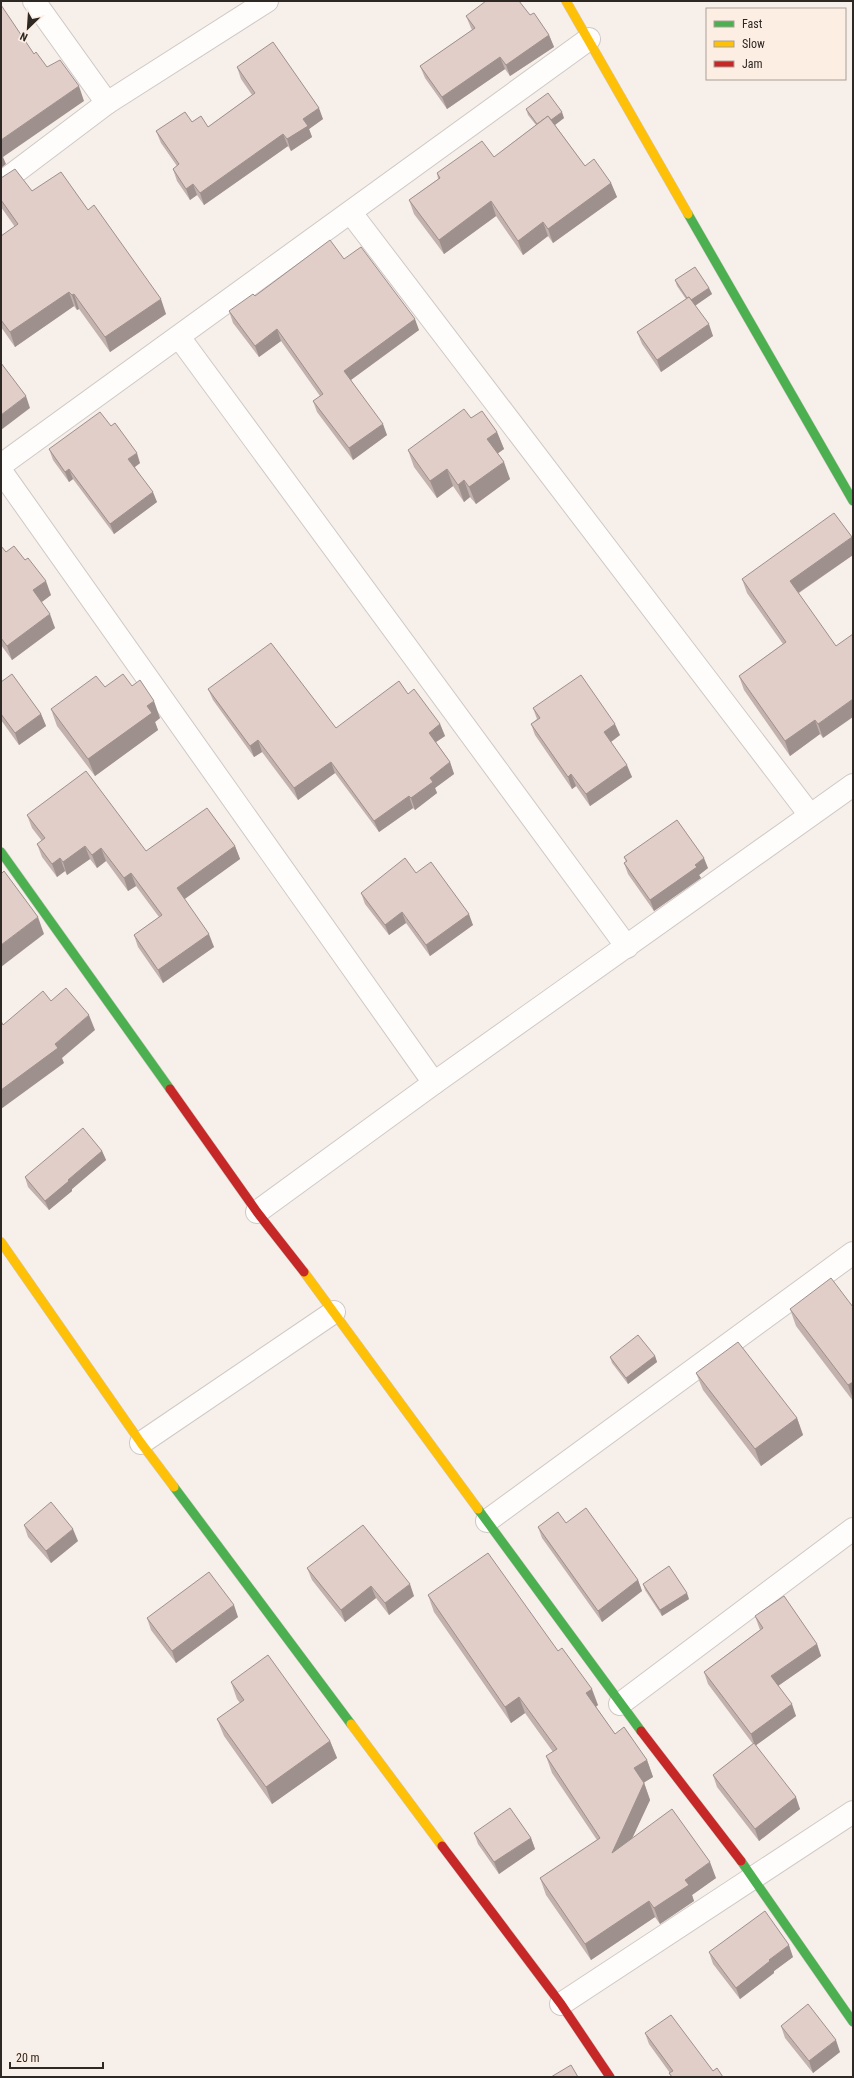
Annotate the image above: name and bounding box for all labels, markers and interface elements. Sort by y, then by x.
north arrow [8,8,48,48]
legend [706,8,846,80]
text: Fast [742,17,763,31]
text: N [18,29,30,44]
text: Slow [742,37,765,51]
text: Jam [742,57,763,71]
scale bar [10,2044,103,2070]
text: 20 m [16,2051,40,2065]

